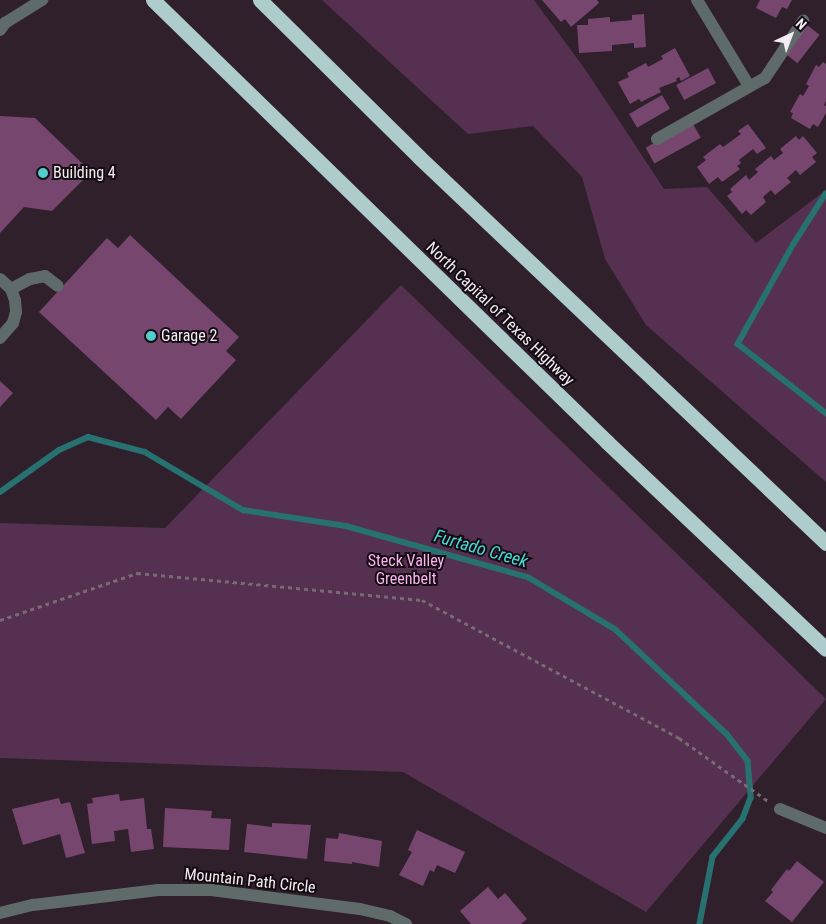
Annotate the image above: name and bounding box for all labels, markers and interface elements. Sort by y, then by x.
north arrow [766,10,816,60]
text: N [793,15,810,33]
place label: Building 4 [53,163,116,183]
marker: Building 4 [37,167,49,179]
street label: North Capital of Texas Highway [422,238,578,390]
place label: Garage 2 [161,326,217,346]
marker: Garage 2 [145,330,157,342]
water label: Furtado Creek [432,525,530,573]
park label: Steck Valley Greenbelt [368,551,444,589]
street label: Mountain Path Circle [184,865,316,897]

